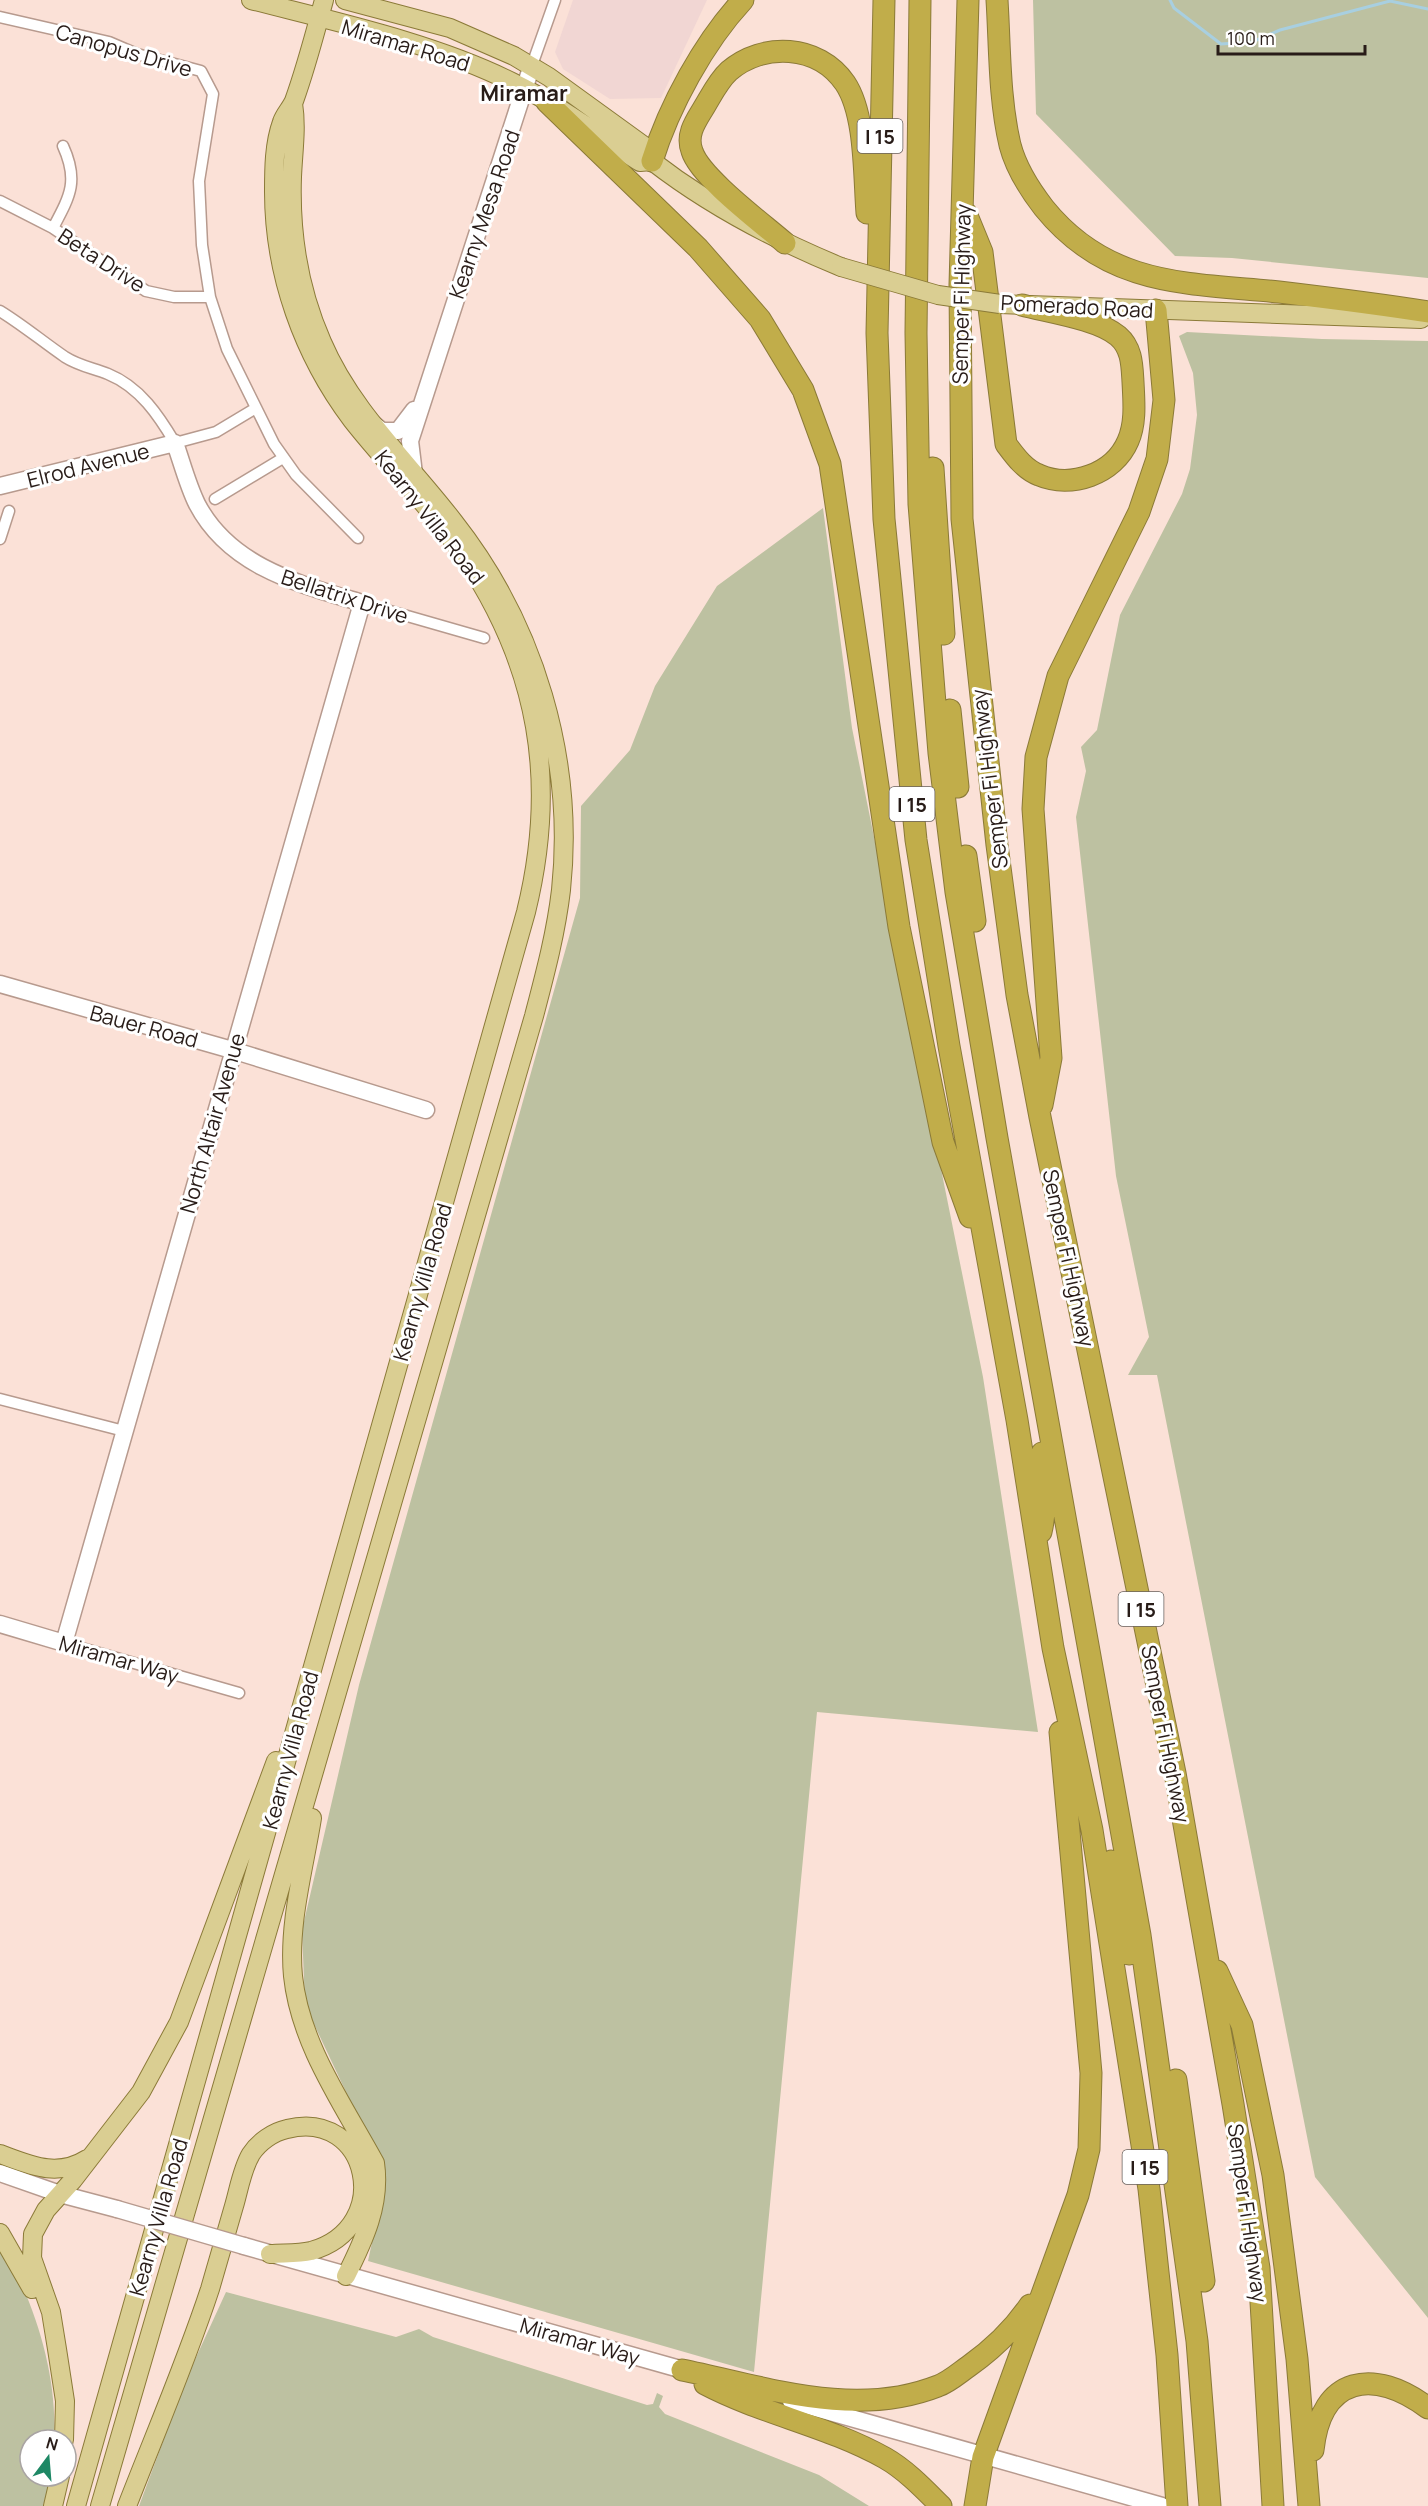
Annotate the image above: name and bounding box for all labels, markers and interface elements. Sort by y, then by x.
street label: Miramar Road [339,12,473,78]
street label: Canopus Drive [52,17,196,83]
scale bar [1218,18,1365,56]
text: 100 m [1227,26,1275,50]
district label: Miramar [480,78,568,108]
road number: I 15 [858,119,902,153]
street label: Kearny Mesa Road [442,126,526,302]
street label: Semper Fi Highway [945,203,977,385]
street label: Beta Drive [53,221,151,299]
street label: Pomerado Road [1000,288,1154,324]
street label: Elrod Avenue [24,436,152,494]
street label: Kearny Villa Road [369,444,491,590]
street label: Bellatrix Drive [278,562,412,630]
street label: Semper Fi Highway [964,688,1014,870]
road number: I 15 [890,787,934,821]
street label: Bauer Road [87,998,201,1054]
street label: North Altair Avenue [173,1030,251,1216]
street label: Semper Fi Highway [1037,1167,1101,1349]
street label: Kearny Villa Road [386,1200,458,1364]
road number: I 15 [1118,1592,1164,1626]
street label: Miramar Way [56,1629,182,1689]
street label: Semper Fi Highway [1135,1643,1197,1825]
street label: Kearny Villa Road [255,1668,325,1832]
street label: Semper Fi Highway [1222,2122,1274,2304]
street label: Kearny Villa Road [122,2135,194,2299]
road number: I 15 [1122,2150,1168,2184]
street label: Miramar Way [517,2311,643,2371]
north arrow [18,2428,78,2488]
text: N [44,2431,61,2456]

